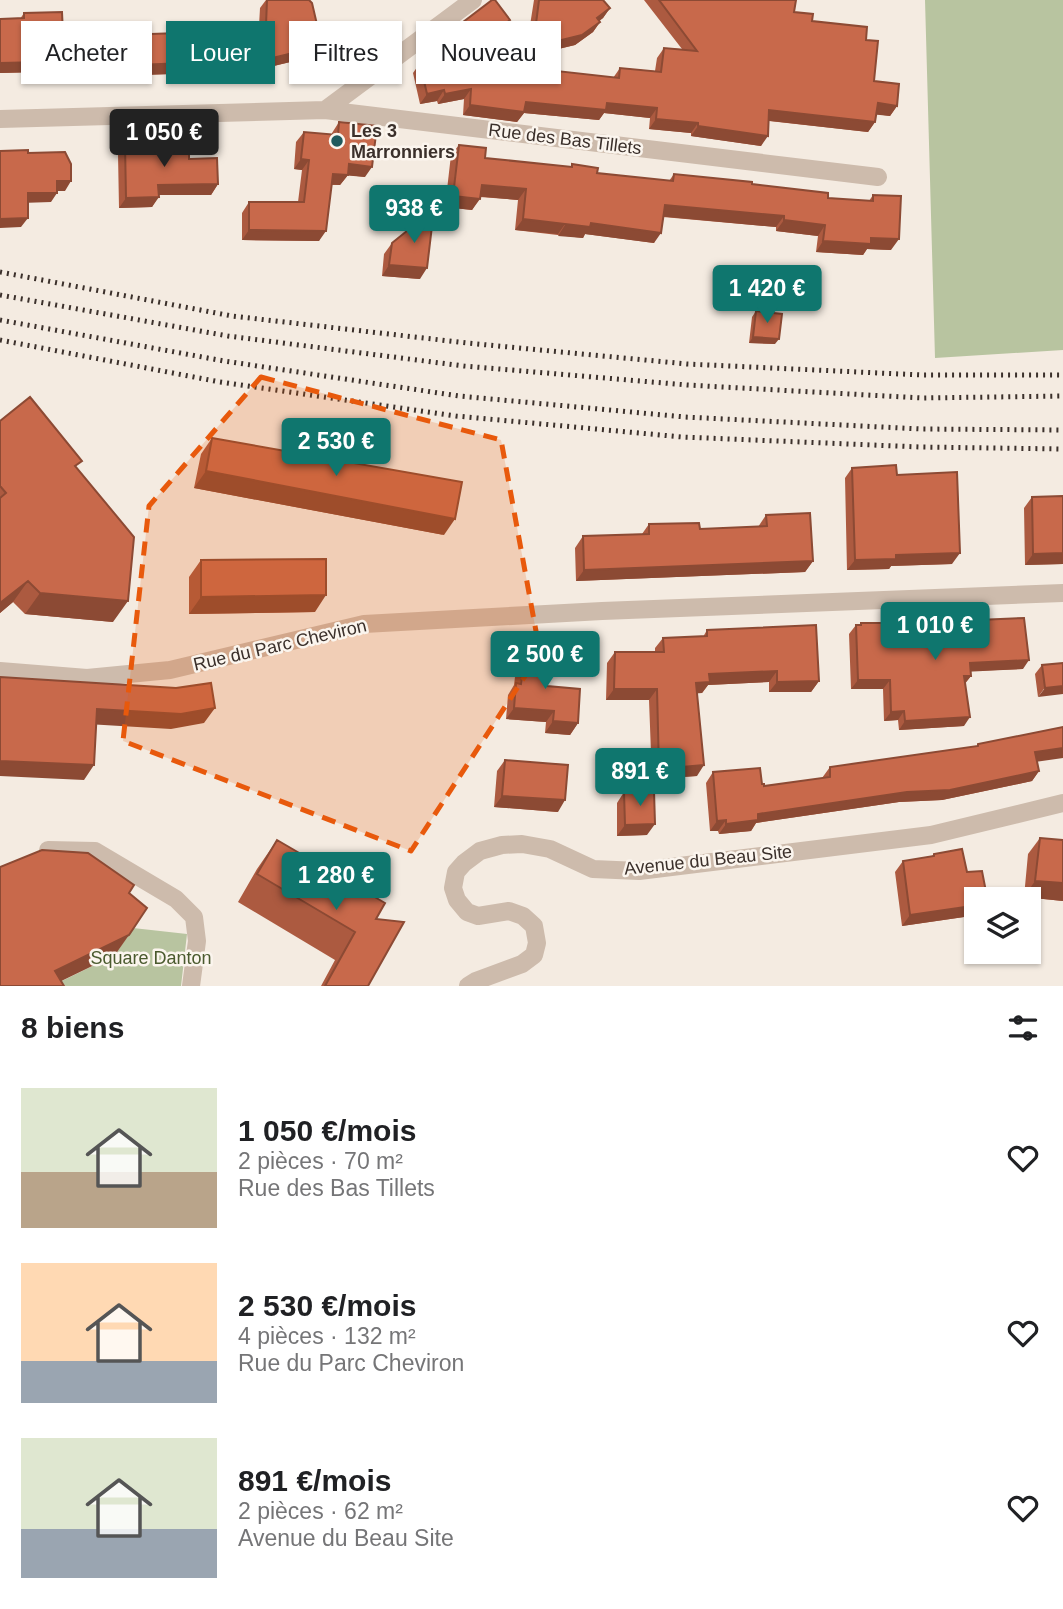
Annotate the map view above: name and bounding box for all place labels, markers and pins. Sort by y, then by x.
pin: 1 050 € [99,110,229,169]
place label: Les 3 Marronniers [351,121,455,162]
marker: Les 3 Marronniers [329,133,345,149]
pin: 938 € [365,186,463,245]
pin: 1 420 € [702,266,832,325]
pin: 2 530 € [271,419,401,478]
pin: 1 010 € [870,602,1000,662]
pin: 2 500 € [480,632,610,691]
pin: 891 € [591,748,689,808]
pin: 1 280 € [271,852,401,912]

